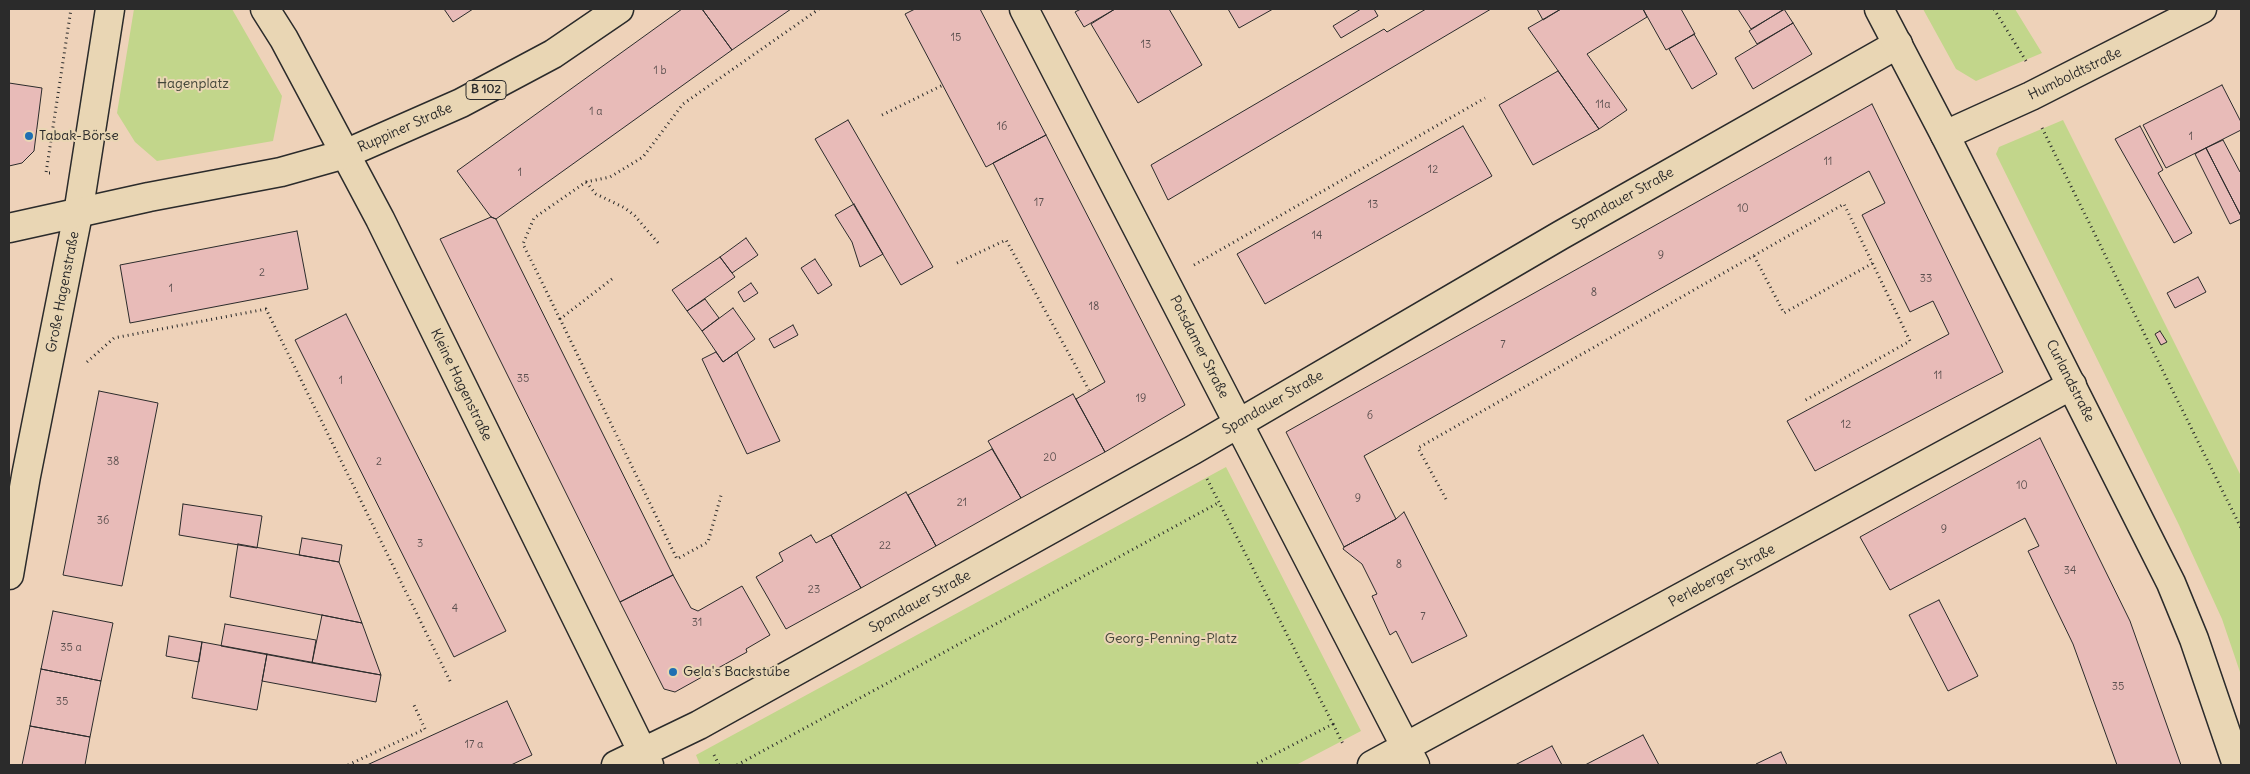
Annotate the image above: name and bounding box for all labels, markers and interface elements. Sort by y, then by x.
house number: 15 [951,31,961,45]
house number: 13 [1141,38,1151,52]
street label: Humboldtstraße [2025,44,2125,104]
house number: 1 b [653,64,667,78]
park label: Hagenplatz [157,76,229,92]
road number: B 102 [466,80,506,100]
house number: 11a [1595,98,1611,112]
street label: Ruppiner Straße [355,100,455,156]
house number: 1 a [589,105,603,119]
house number: 16 [997,120,1007,134]
place label: Tabak-Börse [39,128,119,144]
marker: Tabak-Börse [23,130,35,142]
house number: 1 [2189,130,2193,144]
house number: 11 [1824,155,1832,169]
house number: 12 [1428,163,1438,177]
street label: Spandauer Straße [1569,164,1677,234]
house number: 1 [518,166,522,180]
house number: 17 [1034,196,1044,210]
house number: 13 [1368,198,1378,212]
house number: 10 [1737,202,1749,216]
house number: 14 [1312,229,1322,243]
street label: Große Hagenstraße [43,230,83,354]
house number: 9 [1658,249,1664,263]
house number: 2 [259,266,265,280]
house number: 33 [1920,272,1932,286]
house number: 1 [169,282,173,296]
house number: 8 [1591,286,1597,300]
street label: Potsdamer Straße [1166,293,1232,401]
house number: 18 [1089,300,1099,314]
street label: Kleine Hagenstraße [427,326,495,444]
street label: Curlandstraße [2042,337,2098,425]
house number: 7 [1500,338,1506,352]
street label: Spandauer Straße [1220,367,1326,439]
house number: 11 [1934,369,1942,383]
house number: 35 [517,372,529,386]
house number: 1 [339,374,343,388]
house number: 19 [1136,392,1146,406]
house number: 6 [1367,409,1373,423]
house number: 12 [1841,418,1851,432]
house number: 20 [1043,451,1057,465]
house number: 38 [107,455,119,469]
house number: 2 [376,455,382,469]
house number: 10 [2016,479,2028,493]
house number: 9 [1355,492,1361,506]
house number: 21 [957,496,967,510]
house number: 36 [97,514,109,528]
house number: 9 [1941,523,1947,537]
house number: 3 [417,537,423,551]
house number: 22 [879,539,891,553]
street label: Perleberger Straße [1666,541,1778,611]
house number: 8 [1396,558,1402,572]
house number: 34 [2064,564,2076,578]
street label: Spandauer Straße [866,567,974,637]
house number: 23 [808,583,820,597]
house number: 4 [452,602,458,616]
house number: 7 [1420,610,1426,624]
house number: 31 [692,616,702,630]
park label: Georg-Penning-Platz [1105,631,1237,647]
house number: 35 a [60,641,82,655]
place label: Gela's Backstube [683,664,790,680]
marker: Gela's Backstube [667,666,679,678]
house number: 35 [2112,680,2124,694]
house number: 35 [56,695,68,709]
house number: 17 a [465,738,483,752]

